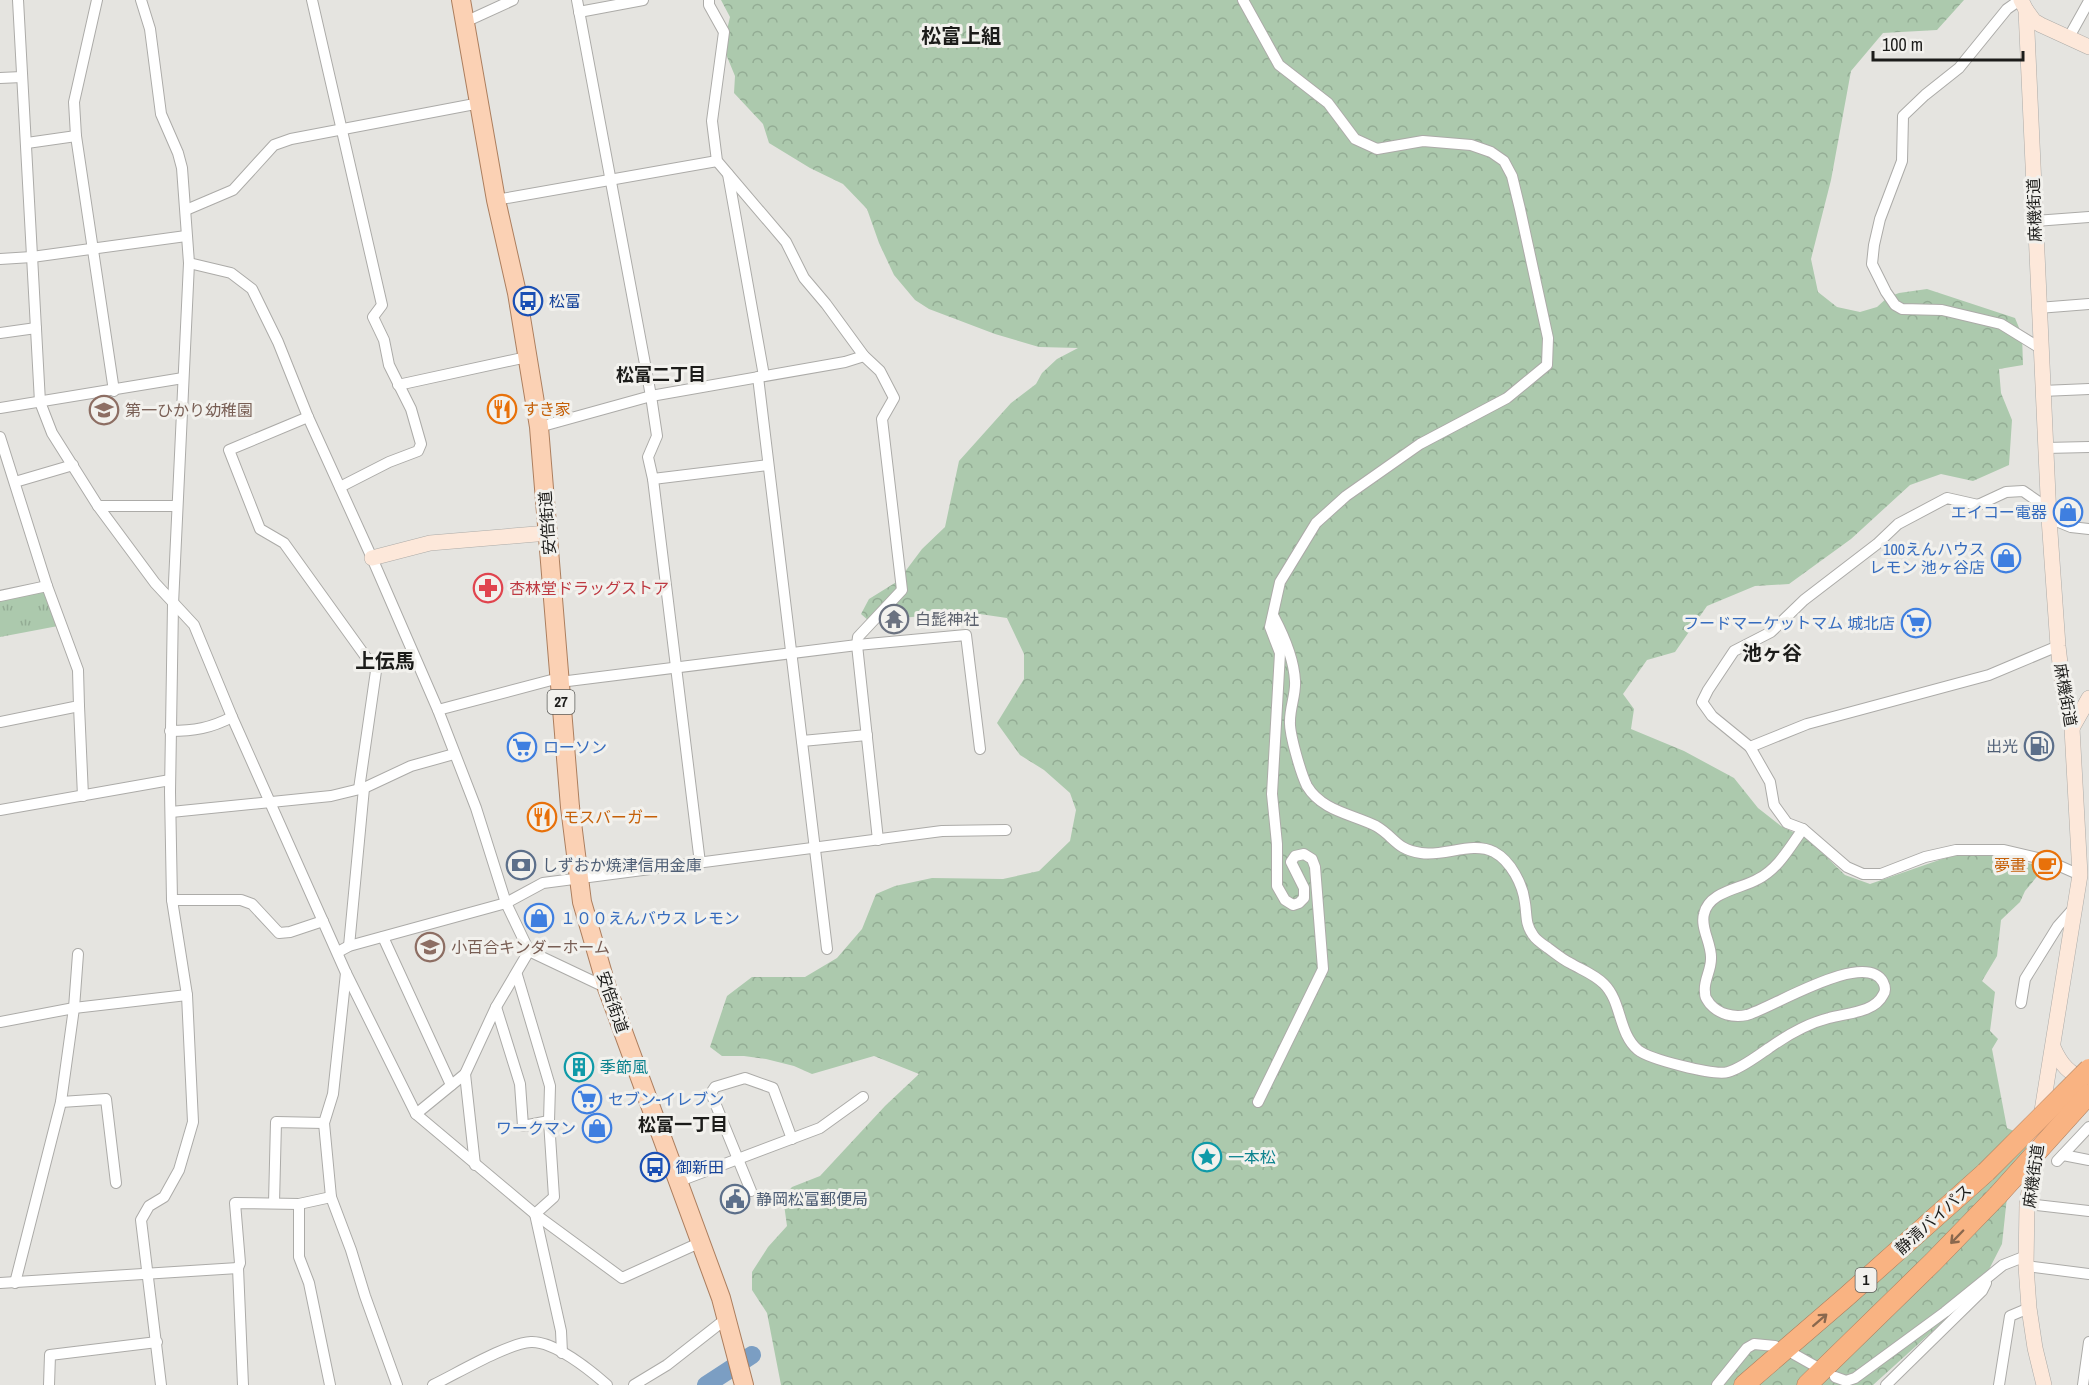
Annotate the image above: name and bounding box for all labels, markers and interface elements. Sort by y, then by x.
district label: 松富上組 [921,22,1001,49]
scale bar [1873,24,2023,62]
text: 100 m [1882,32,1923,57]
street label: 麻機街道 [2022,178,2046,242]
bus stop icon: 松富 [512,285,544,317]
place label: 松富 [549,290,581,312]
district label: 松富二丁目 [616,362,706,387]
restaurant icon: すき家 [486,393,518,425]
school or university icon: 第一ひかり幼稚園 [88,394,120,426]
place label: すき家 [523,398,571,420]
place label: 第一ひかり幼稚園 [125,399,253,421]
street label: 安倍街道 [534,490,560,556]
shop icon: エイコー電器 [2052,496,2084,528]
place label: エイコー電器 [1951,501,2047,523]
place label: 100えんハウス レモン 池ヶ谷店 [1869,538,1985,578]
shop icon: 100えんハウス レモン 池ヶ谷店 [1990,542,2022,574]
pharmacy icon: 杏林堂ドラッグストア [472,572,504,604]
place label: 杏林堂ドラッグストア [509,577,669,599]
temple icon: 白髭神社 [878,603,910,635]
supermarket icon: フードマーケットマム 城北店 [1900,607,1932,639]
place label: 白髭神社 [915,608,979,630]
place label: フードマーケットマム 城北店 [1683,612,1895,634]
district label: 池ヶ谷 [1742,639,1802,666]
district label: 上伝馬 [355,647,415,674]
street label: 麻機街道 [2050,662,2082,728]
road number: 27 [548,690,574,714]
fuel station icon: 出光 [2023,730,2055,762]
supermarket icon: ローソン [506,731,538,763]
place label: 出光 [1986,735,2018,757]
place label: ローソン [543,736,607,758]
restaurant icon: モスバーガー [526,801,558,833]
place label: モスバーガー [563,806,659,828]
bank icon: しずおか焼津信用金庫 [505,849,537,881]
cafe icon: 夢畫 [2031,849,2063,881]
place label: しずおか焼津信用金庫 [542,854,702,876]
place label: 夢畫 [1994,854,2026,876]
shop icon: １００えんバウス レモン [523,902,555,934]
place label: １００えんバウス レモン [560,907,740,929]
school or university icon: 小百合キンダーホーム [414,931,446,963]
place label: 小百合キンダーホーム [451,936,610,958]
street label: 安倍街道 [592,968,634,1036]
building icon: 季節風 [563,1051,595,1083]
place label: 季節風 [600,1056,648,1078]
supermarket icon: セブン-イレブン [571,1083,603,1115]
place label: セブン-イレブン [608,1088,724,1110]
shop icon: ワークマン [581,1112,613,1144]
district label: 松富一丁目 [638,1112,728,1137]
place label: ワークマン [496,1117,576,1139]
place icon: 一本松 [1191,1141,1223,1173]
street label: 麻機街道 [2018,1143,2048,1209]
place label: 一本松 [1228,1146,1276,1168]
bus stop icon: 御新田 [639,1151,671,1183]
place label: 御新田 [676,1156,724,1178]
street label: 静清バイパス [1890,1179,1976,1259]
public building icon: 静岡松富郵便局 [719,1183,751,1215]
place label: 静岡松富郵便局 [756,1188,868,1210]
one-way arrow [1951,1229,1965,1244]
road number: 1 [1856,1268,1876,1292]
one-way arrow [1812,1313,1827,1327]

